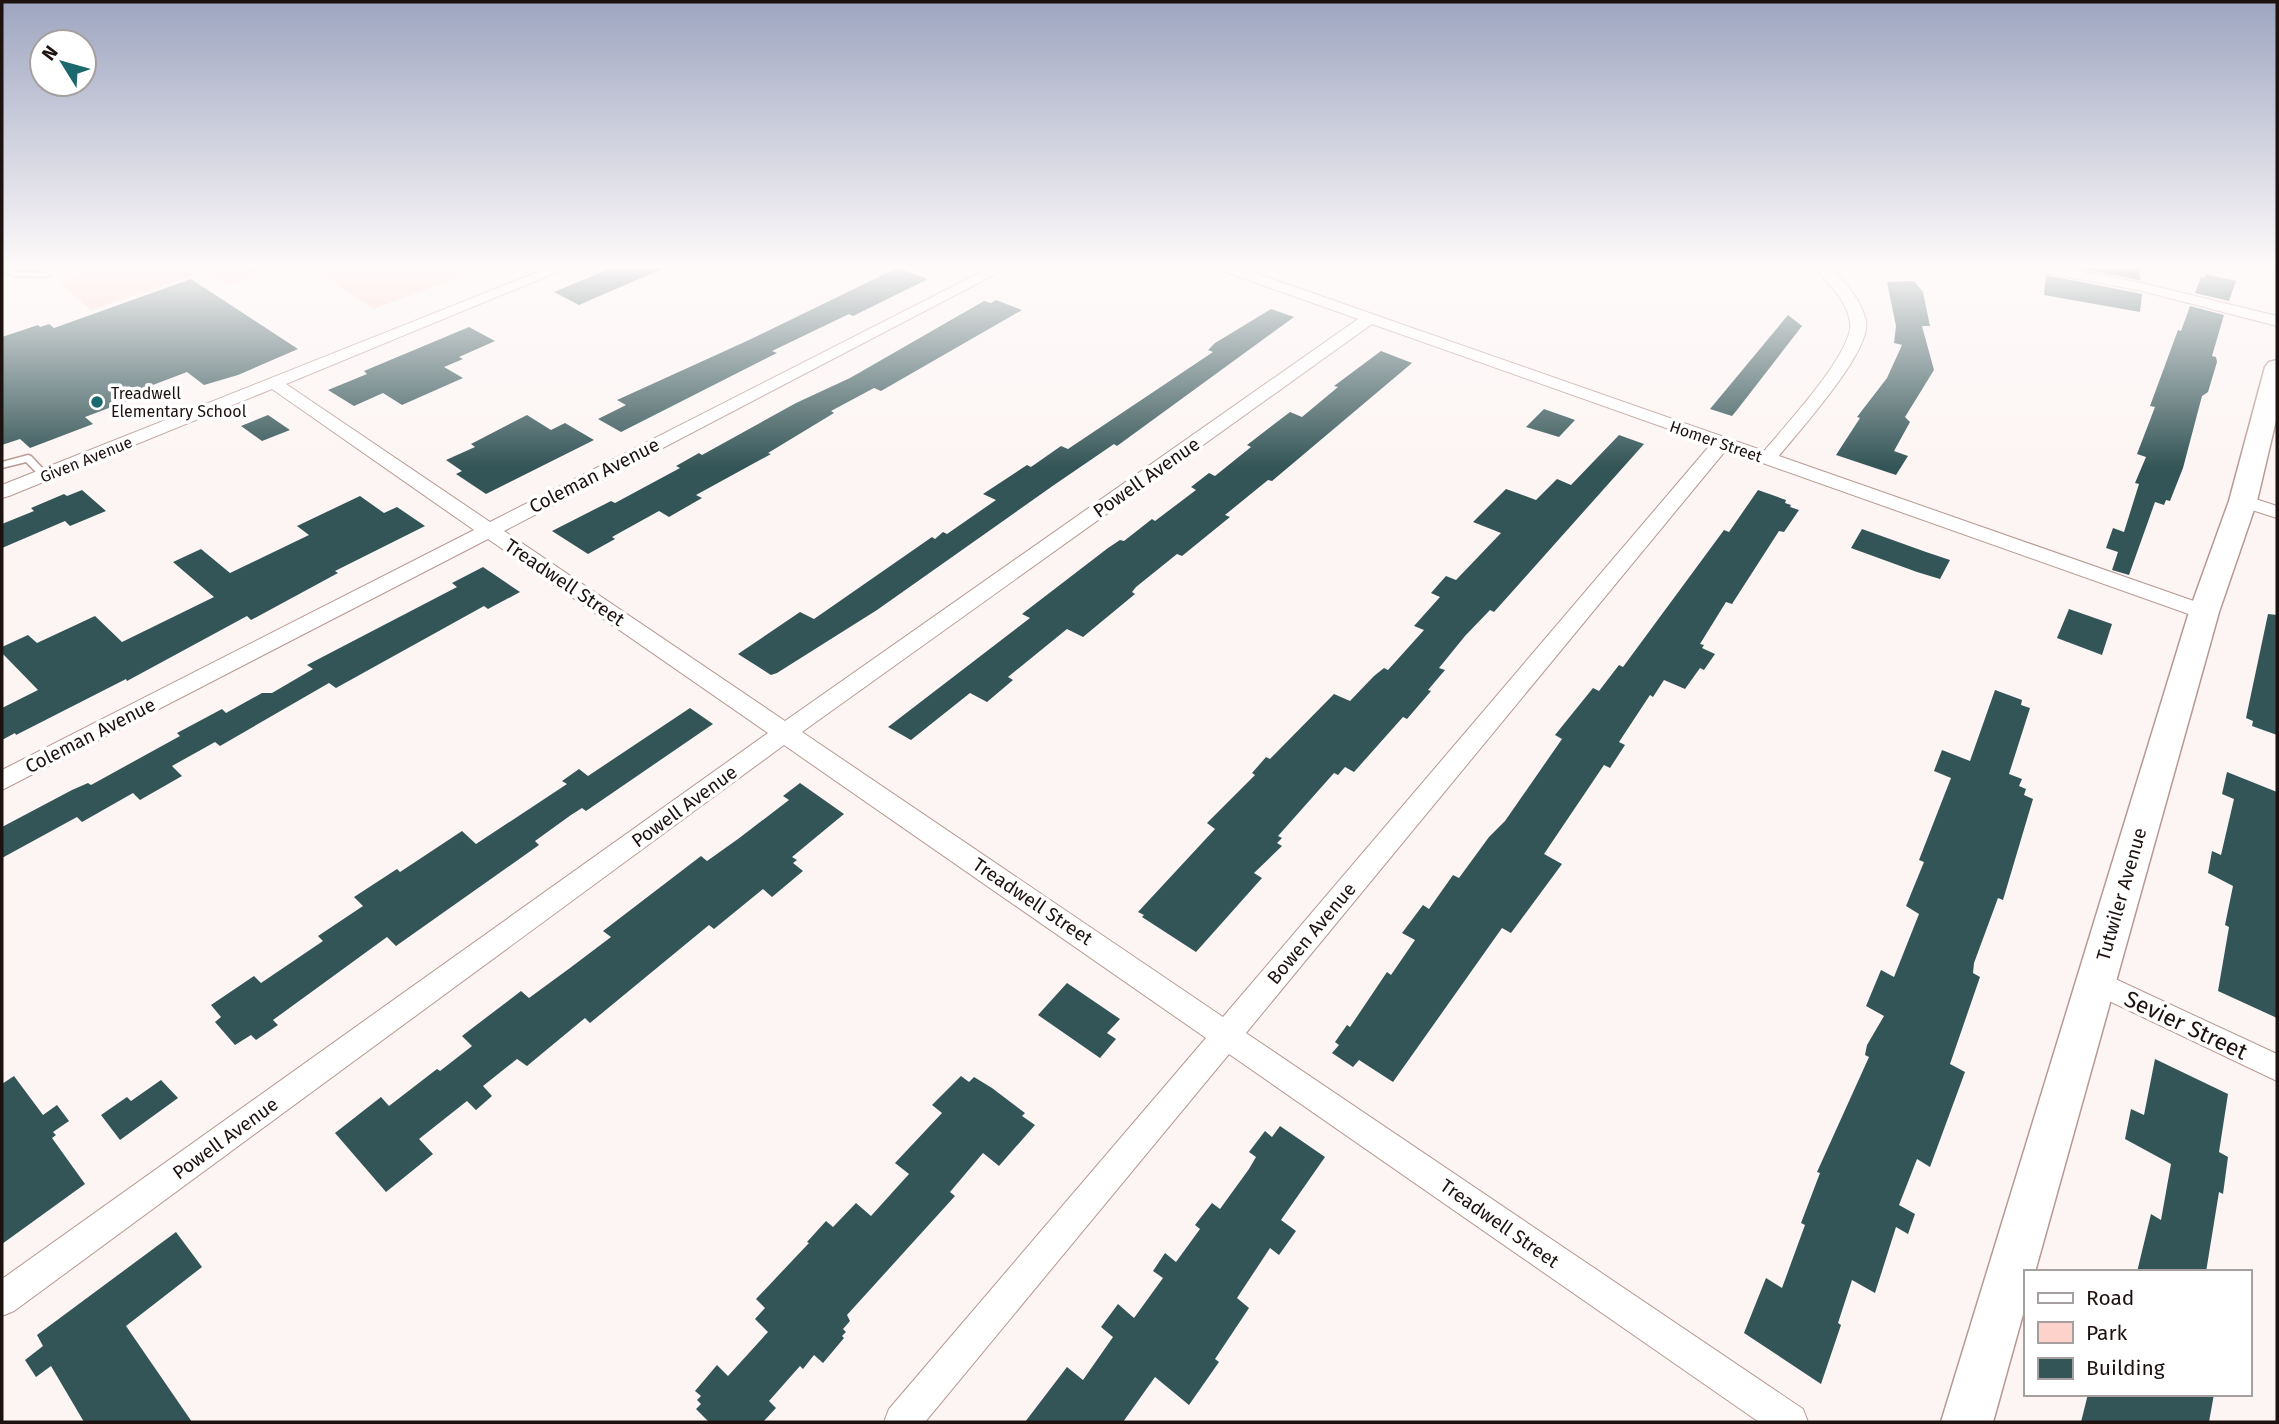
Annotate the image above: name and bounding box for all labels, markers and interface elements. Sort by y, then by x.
north arrow [28,28,98,98]
text: N [37,41,63,65]
place label: Treadwell Elementary School [111,384,247,421]
marker: Treadwell Elementary School [89,394,105,410]
street label: Homer Street [1667,417,1765,466]
street label: Given Avenue [37,432,135,487]
street label: Powell Avenue [1089,432,1204,523]
street label: Coleman Avenue [525,433,663,518]
street label: Treadwell Street [500,534,629,631]
street label: Coleman Avenue [21,693,159,778]
street label: Powell Avenue [627,760,742,852]
street label: Tutwiler Avenue [2092,825,2151,963]
street label: Treadwell Street [968,853,1097,950]
street label: Bowen Avenue [1262,878,1361,989]
street label: Sevier Street [2120,984,2253,1066]
street label: Powell Avenue [168,1092,283,1184]
street label: Treadwell Street [1436,1174,1564,1273]
legend [2024,1270,2251,1396]
text: Road [2086,1285,2134,1311]
text: Park [2086,1320,2128,1346]
text: Building [2086,1355,2165,1381]

